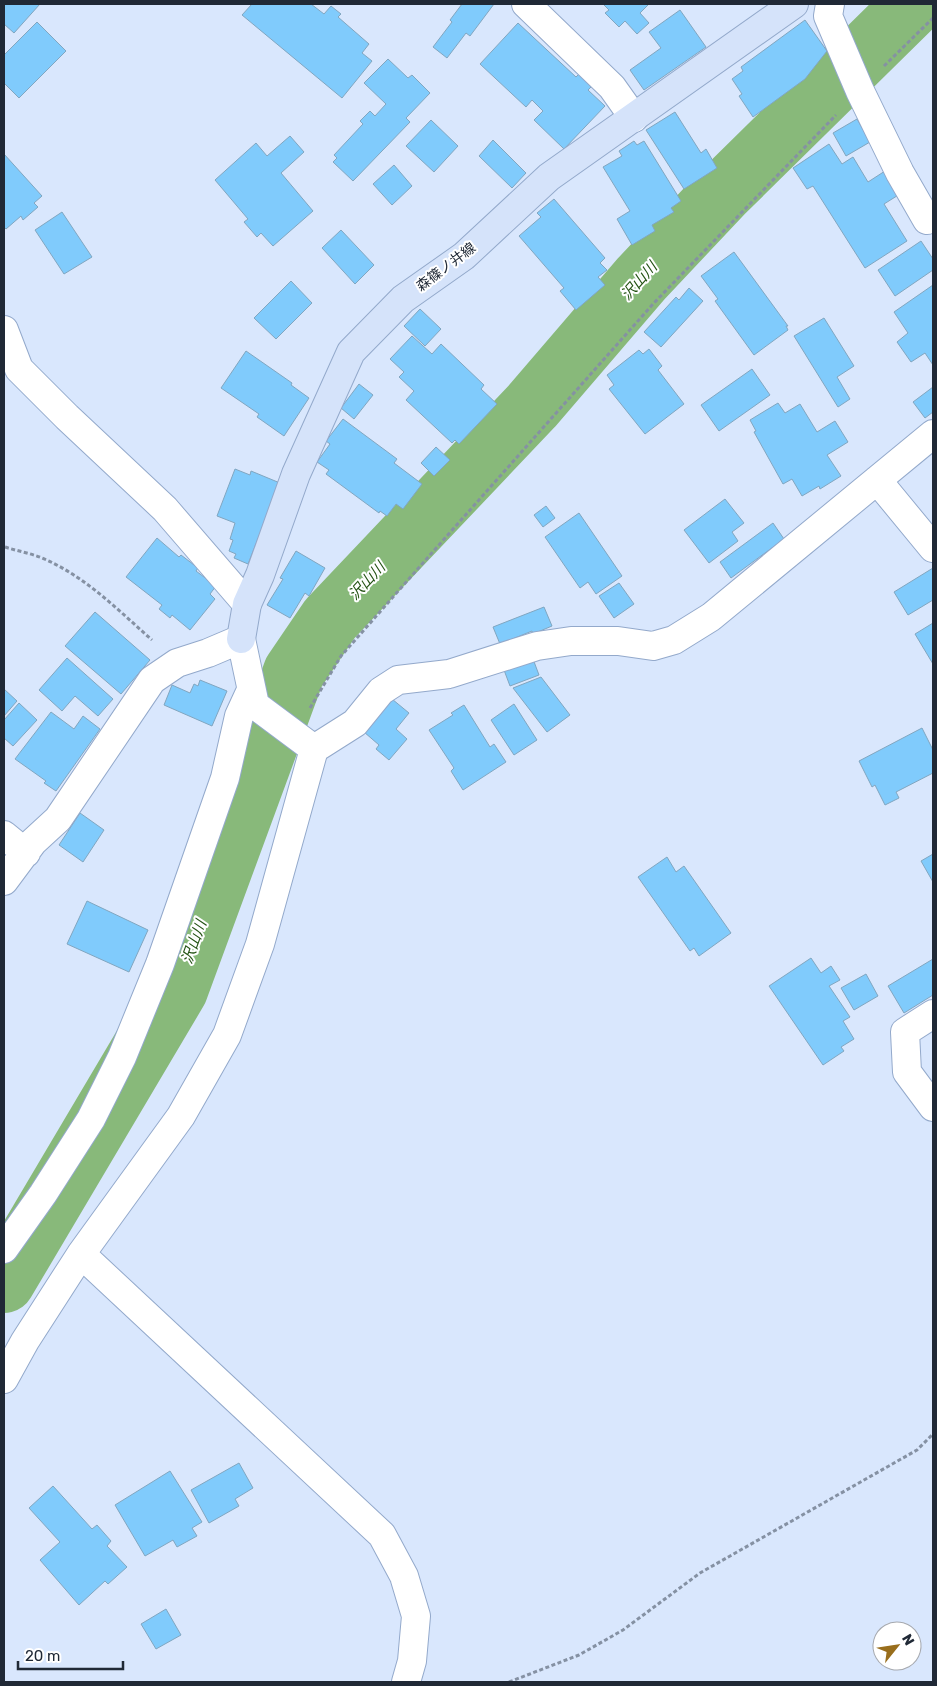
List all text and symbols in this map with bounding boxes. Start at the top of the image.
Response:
street label: 森篠ノ井線 [413,239,479,295]
water label: 沢山川 [617,257,662,304]
water label: 沢山川 [345,557,390,604]
water label: 沢山川 [178,916,211,966]
north arrow [872,1621,922,1671]
text: N [898,1631,918,1648]
scale bar [18,1638,122,1670]
text: 20 m [25,1647,60,1665]

